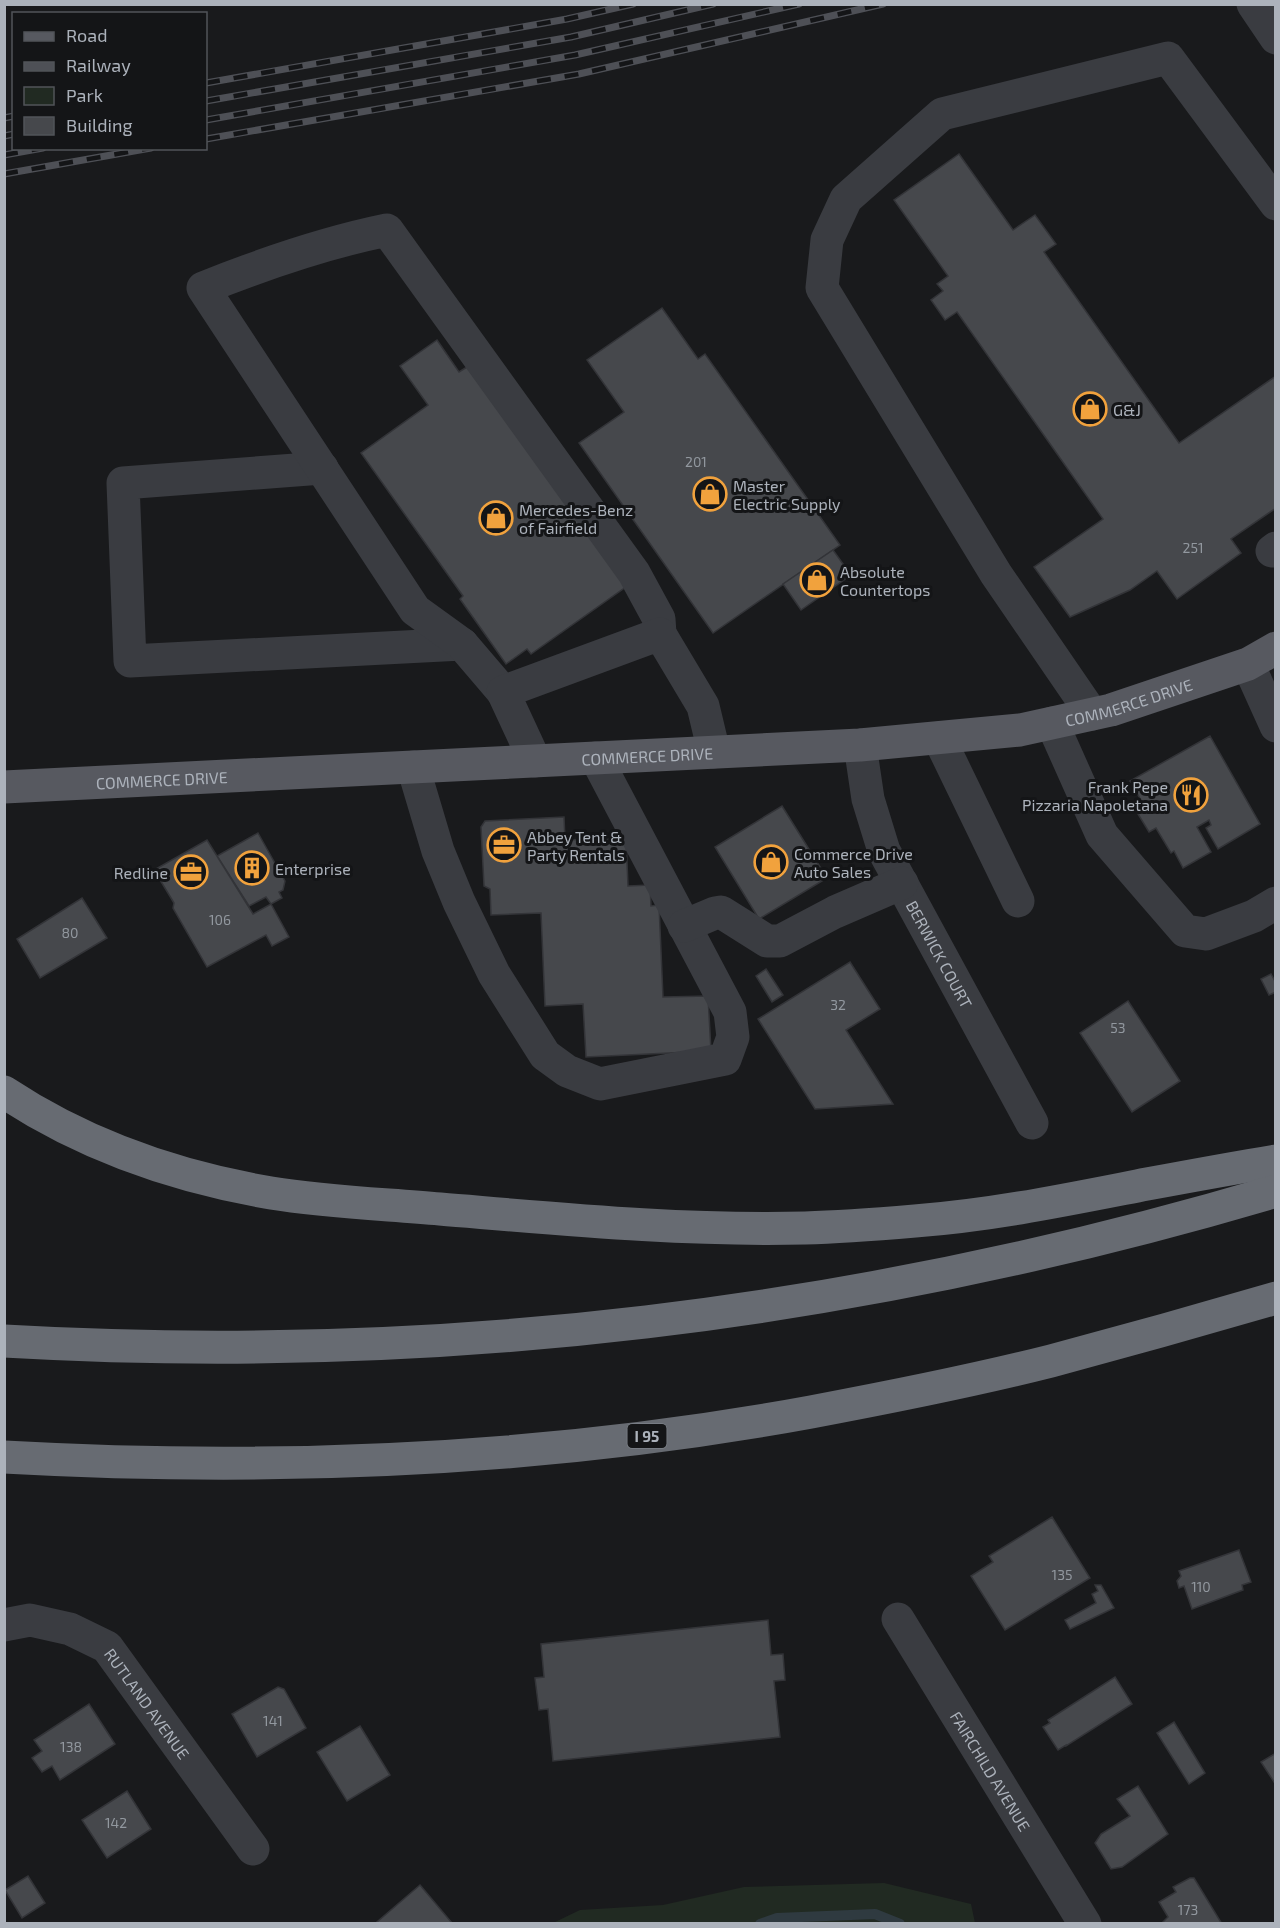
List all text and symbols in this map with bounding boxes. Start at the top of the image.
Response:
legend [12,12,207,150]
text: Road [66,24,107,46]
text: Railway [66,54,131,76]
text: Park [66,84,103,106]
text: Building [66,114,133,136]
shop icon: G&J [1072,391,1108,427]
place label: G&J [1113,400,1141,419]
house number: 201 [685,453,707,470]
shop icon: Master Electric Supply [692,476,728,512]
place label: Master Electric Supply [733,476,841,513]
shop icon: Mercedes-Benz of Fairfield [478,500,514,536]
place label: Mercedes-Benz of Fairfield [519,500,633,537]
house number: 251 [1183,539,1203,556]
shop icon: Absolute Countertops [799,562,835,598]
place label: Absolute Countertops [840,562,930,599]
street label: COMMERCE DRIVE [1063,674,1195,729]
street label: COMMERCE DRIVE [581,743,714,768]
street label: COMMERCE DRIVE [96,767,228,792]
place label: Frank Pepe Pizzaria Napoletana [1022,777,1168,814]
restaurant icon: Frank Pepe Pizzaria Napoletana [1173,777,1209,813]
office icon: Abbey Tent & Party Rentals [486,827,522,863]
place label: Abbey Tent & Party Rentals [527,827,625,864]
shop icon: Commerce Drive Auto Sales [753,844,789,880]
place label: Commerce Drive Auto Sales [794,844,913,881]
building icon: Enterprise [234,850,270,886]
office icon: Redline [173,854,209,890]
place label: Enterprise [275,859,351,878]
place label: Redline [114,863,168,882]
street label: BERWICK COURT [903,897,977,1011]
house number: 106 [209,911,231,928]
house number: 80 [62,924,78,941]
house number: 32 [830,996,846,1013]
house number: 53 [1110,1019,1126,1036]
road number: I 95 [628,1424,666,1448]
house number: 135 [1052,1566,1072,1583]
house number: 110 [1191,1578,1211,1595]
street label: RUTLAND AVENUE [101,1644,194,1762]
street label: FAIRCHILD AVENUE [947,1707,1035,1834]
house number: 141 [263,1712,283,1729]
house number: 138 [60,1738,82,1755]
house number: 142 [105,1814,127,1831]
house number: 173 [1178,1901,1198,1918]

